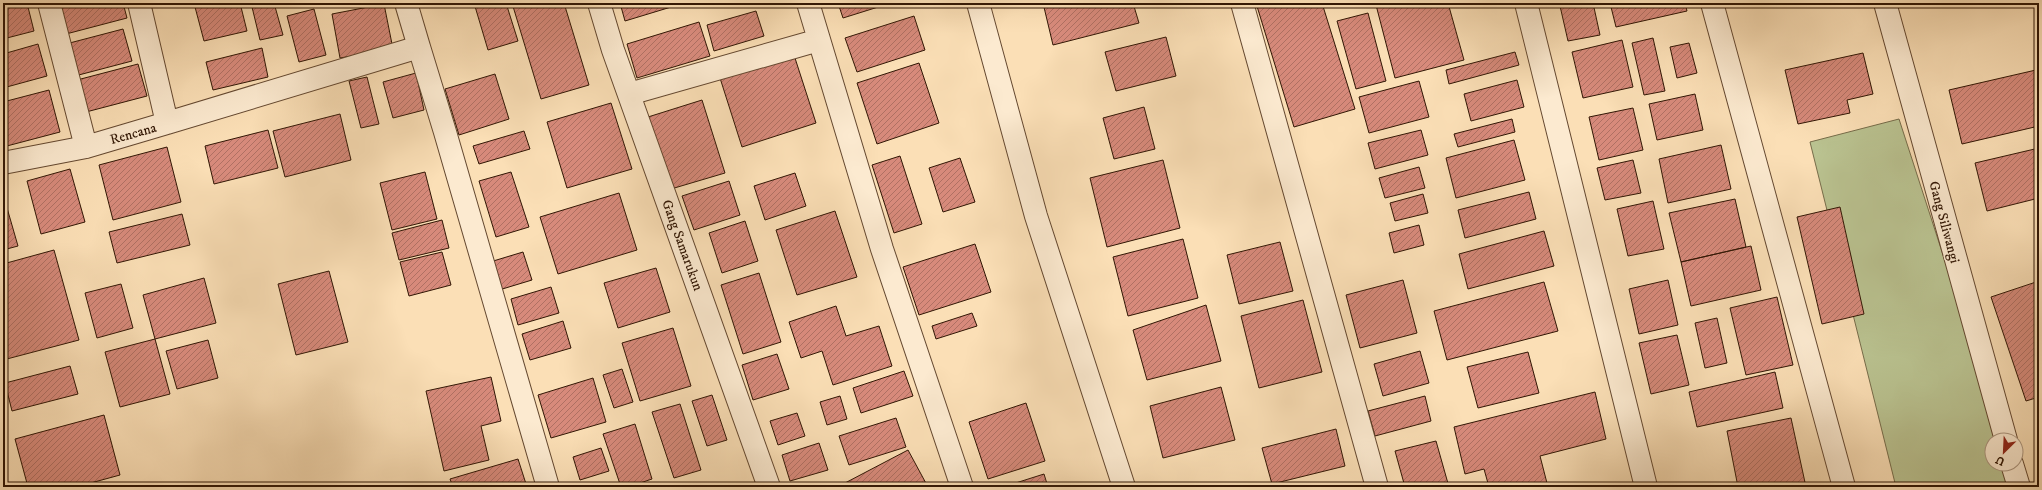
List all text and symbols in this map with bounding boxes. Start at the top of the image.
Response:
street label: Rencana [108,119,159,149]
street label: Gang Siliwangi [1924,179,1964,266]
street label: Gang Samarukun [657,197,707,294]
north arrow [1984,432,2024,472]
text: U [1993,452,2007,468]

